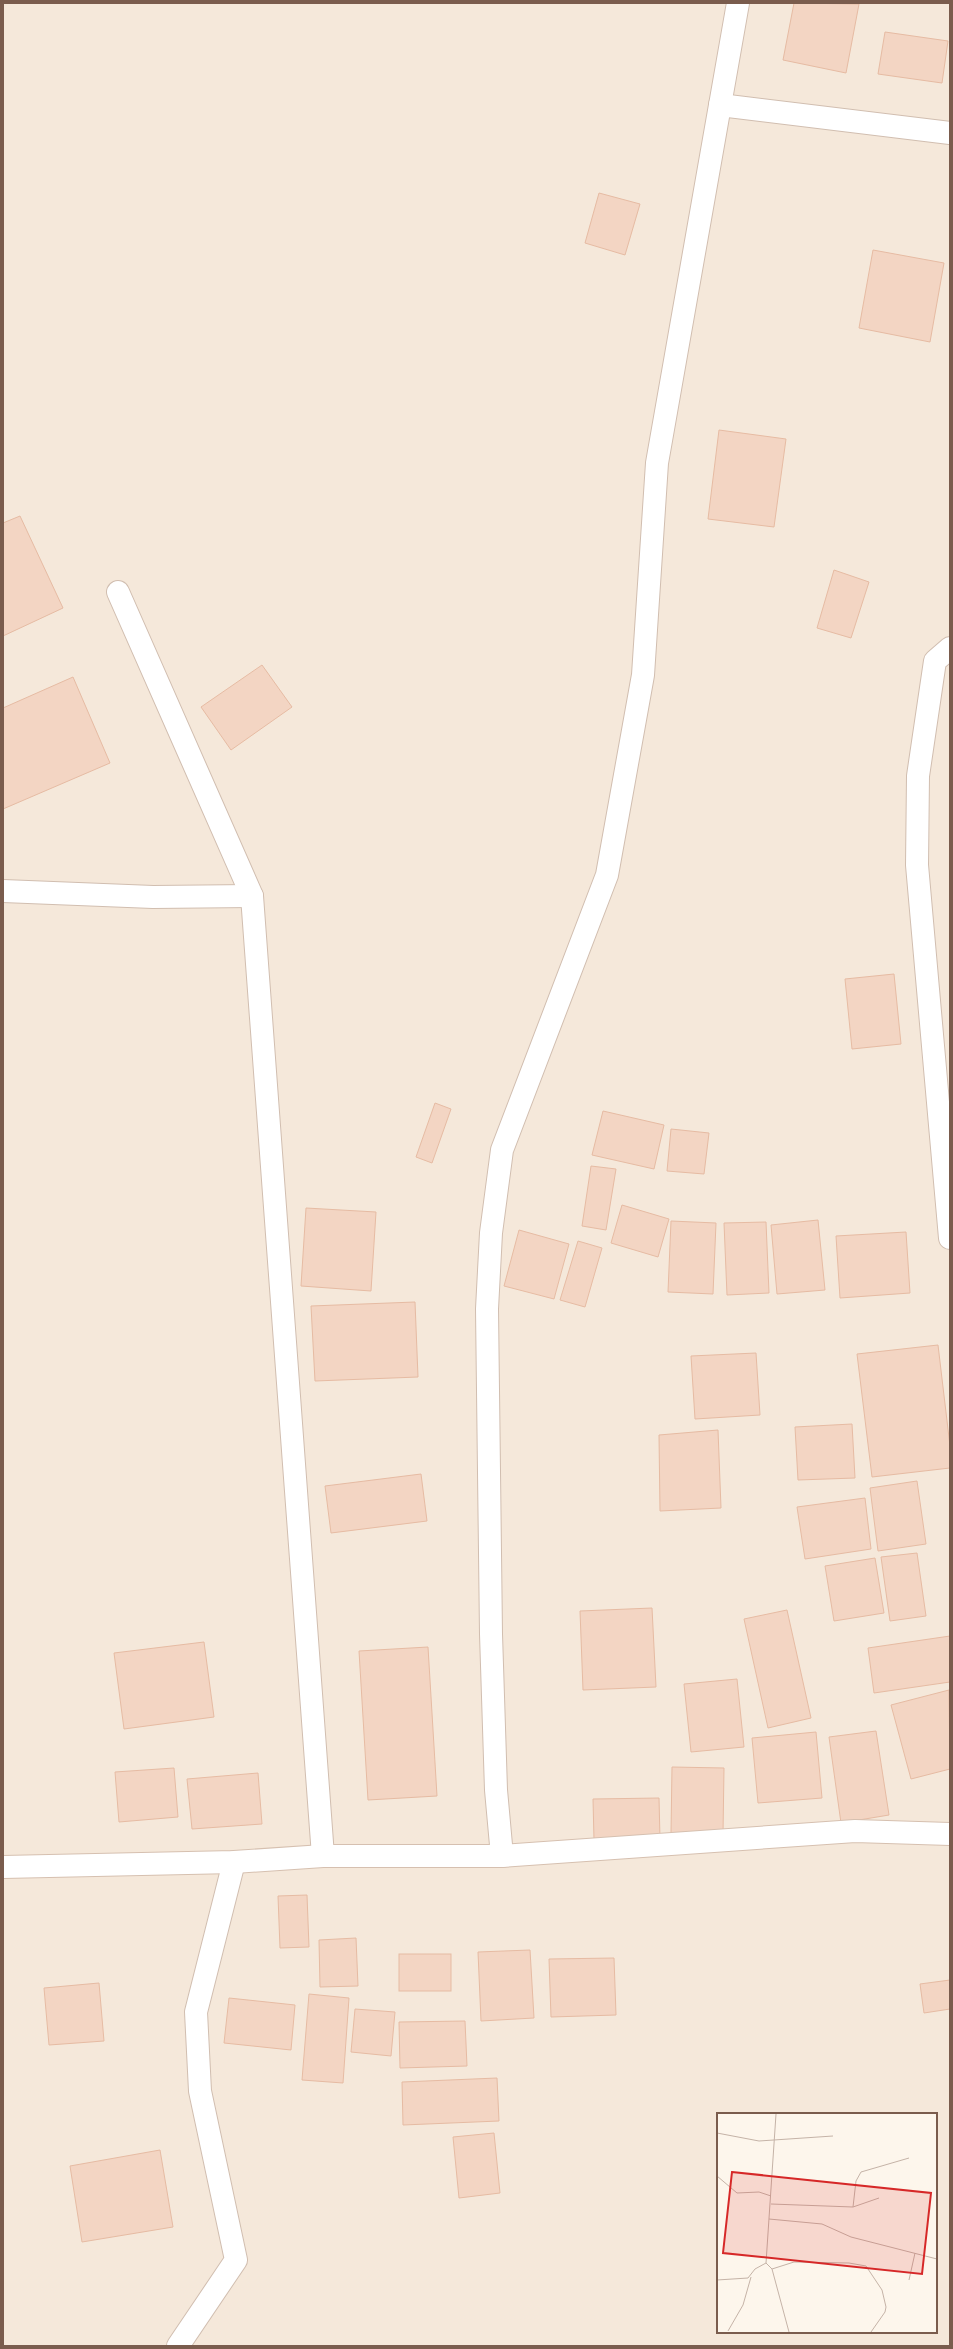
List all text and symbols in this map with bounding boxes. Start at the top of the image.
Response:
inset map [717,2113,937,2333]

